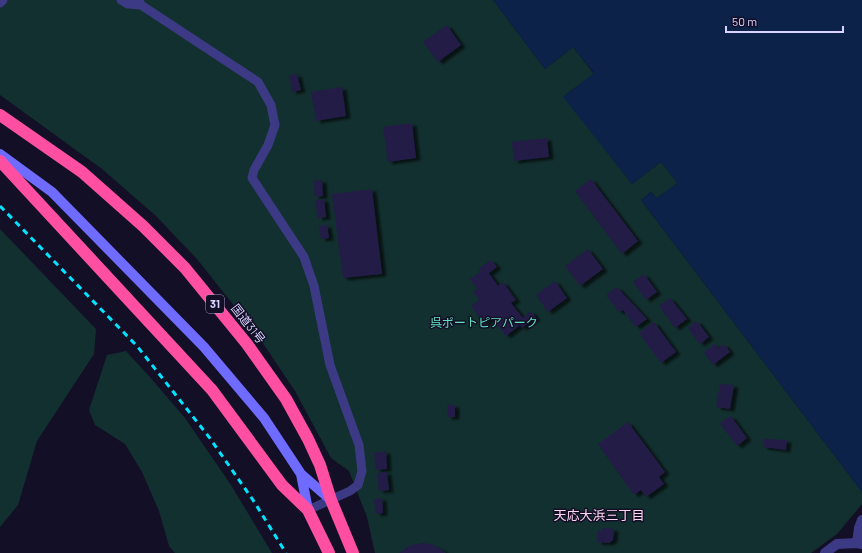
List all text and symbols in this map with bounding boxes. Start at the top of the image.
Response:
scale bar [726,8,843,34]
text: 50 m [732,14,757,28]
road number: 31 [206,295,224,313]
street label: 国道31号 [229,301,269,346]
park label: 呉ポートピアパーク [430,315,538,329]
district label: 天応大浜三丁目 [553,507,645,523]

